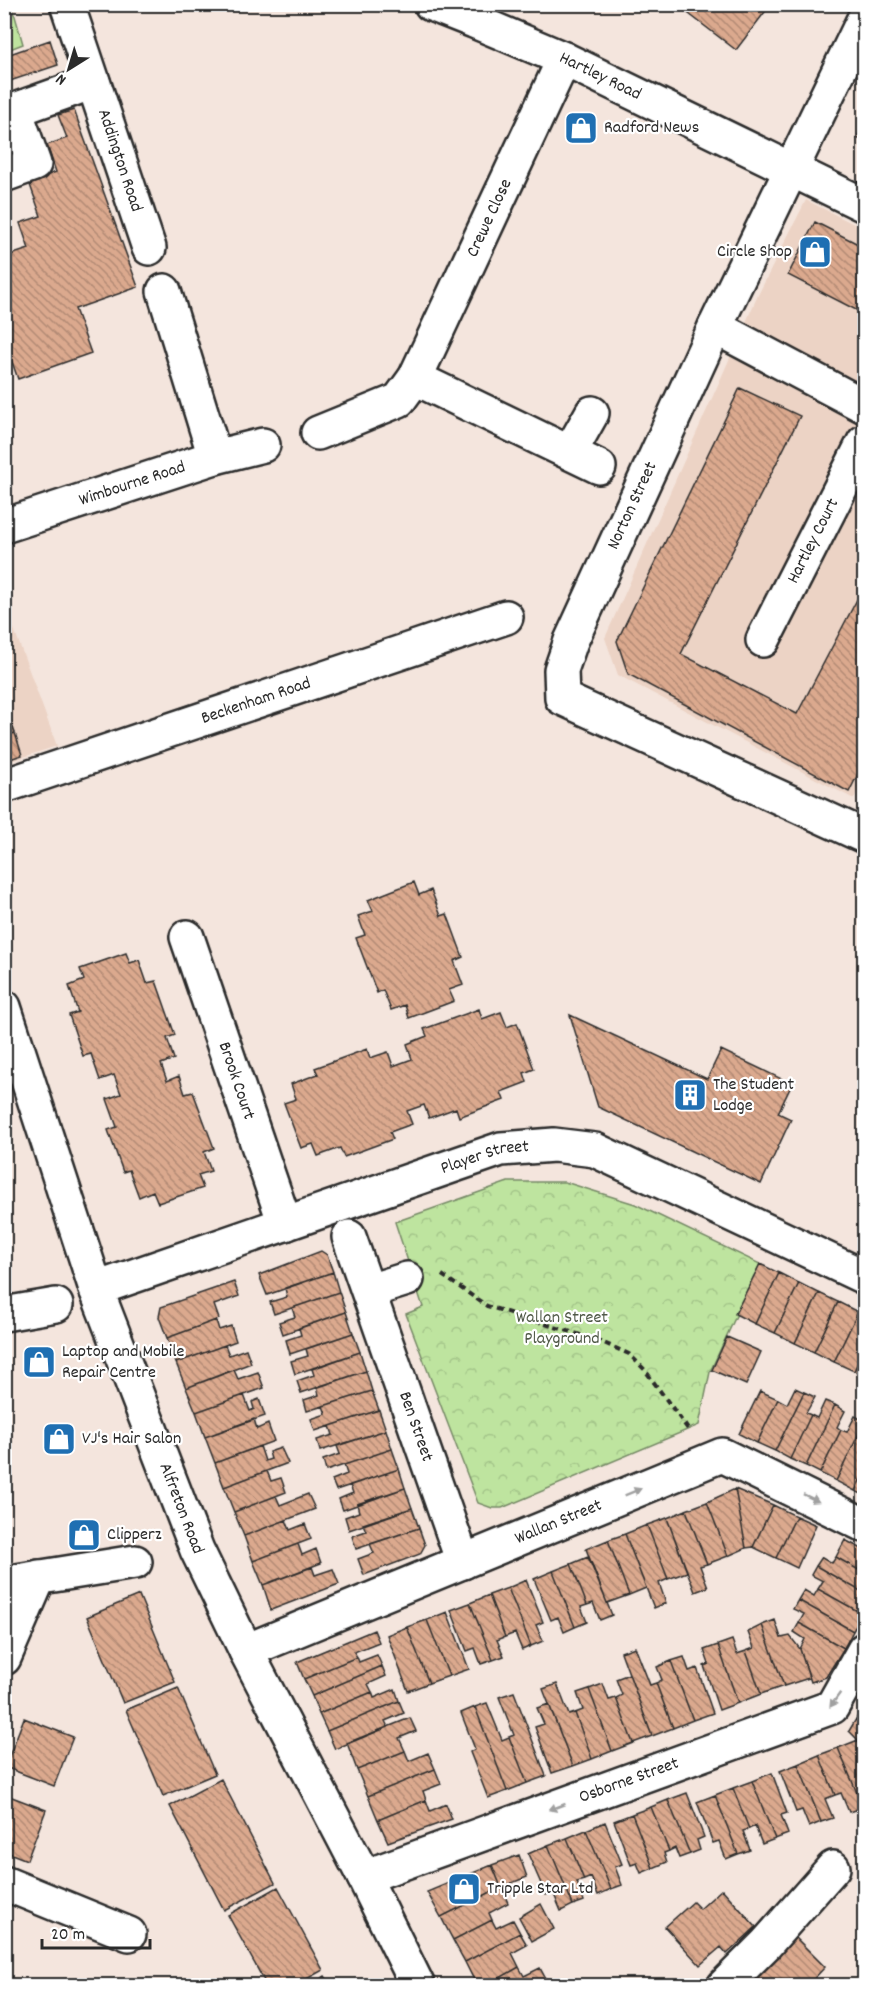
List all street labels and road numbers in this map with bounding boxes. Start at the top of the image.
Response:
street label: Hartley Road [555,46,645,107]
street label: Addington Road [91,106,148,215]
street label: Crewe Close [461,175,519,262]
street label: Wimbourne Road [76,455,189,513]
street label: Norton Street [602,458,664,554]
street label: Hartley Court [781,494,846,588]
street label: Beckenham Road [198,671,314,731]
street label: Brook Court [211,1039,261,1123]
street label: Player Street [437,1134,530,1181]
street label: Ben Street [392,1388,439,1465]
street label: Alfreton Road [152,1459,210,1558]
street label: Wallan Street [511,1493,606,1551]
street label: Osborne Street [576,1751,683,1810]

